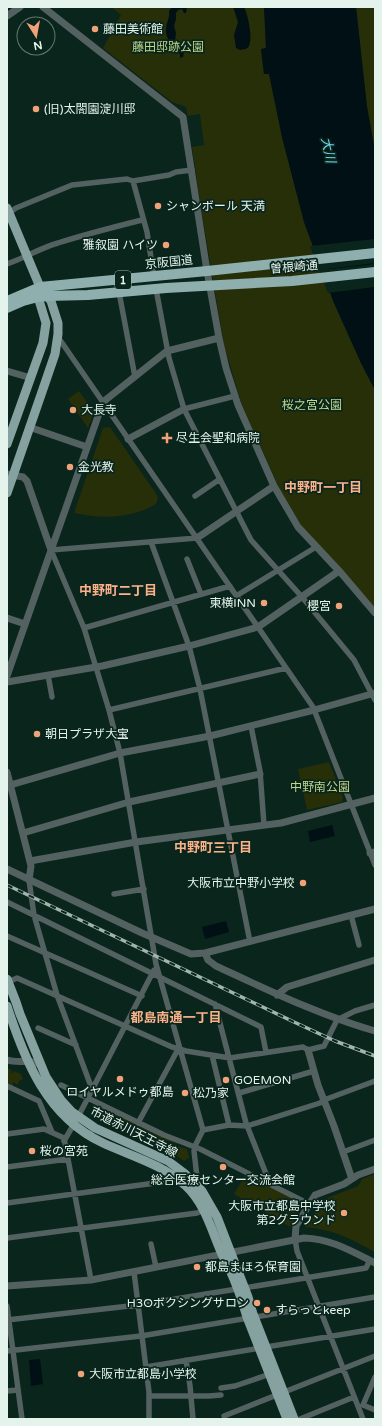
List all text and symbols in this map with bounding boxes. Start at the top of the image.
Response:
north arrow [16,16,56,56]
place label: 藤田美術館 [103,22,163,36]
marker: 藤田美術館 [90,24,100,34]
text: N [32,38,43,53]
park label: 藤田邸跡公園 [132,40,204,54]
place label: (旧)太閤園淀川邸 [44,102,136,116]
marker: (旧)太閤園淀川邸 [31,104,41,114]
water label: 大川 [317,136,339,166]
place label: シャンボール 天満 [166,199,265,213]
marker: シャンボール 天満 [153,201,163,211]
place label: 雅叙園 ハイツ [83,238,158,252]
marker: 雅叙園 ハイツ [161,240,171,250]
street label: 京阪国道 [144,253,194,271]
street label: 曽根崎通 [269,258,319,276]
road number: 1 [115,271,131,289]
park label: 桜之宮公園 [282,398,342,412]
place label: 大長寺 [81,403,117,417]
marker: 大長寺 [68,405,78,415]
place label: 尽生会聖和病院 [176,431,260,445]
marker: 尽生会聖和病院 [161,432,173,444]
place label: 金光教 [78,460,114,474]
marker: 金光教 [65,462,75,472]
district label: 中野町一丁目 [284,480,362,496]
district label: 中野町二丁目 [79,583,157,599]
place label: 東横INN [209,596,256,610]
marker: 東横INN [259,598,269,608]
place label: 櫻宮 [307,599,331,613]
marker: 櫻宮 [334,601,344,611]
place label: 朝日プラザ大宝 [45,727,129,741]
marker: 朝日プラザ大宝 [32,729,42,739]
park label: 中野南公園 [290,780,350,794]
district label: 中野町三丁目 [174,840,252,856]
place label: 大阪市立中野小学校 [187,876,295,890]
marker: 大阪市立中野小学校 [298,878,308,888]
district label: 都島南通一丁目 [130,1010,222,1026]
place label: GOEMON [234,1073,291,1087]
marker: ロイヤルメドゥ都島 [115,1074,125,1084]
marker: GOEMON [221,1075,231,1085]
place label: ロイヤルメドゥ都島 [66,1085,174,1099]
place label: 松乃家 [193,1086,229,1100]
marker: 松乃家 [180,1088,190,1098]
street label: 市道赤川天王寺線 [88,1104,180,1160]
place label: 桜の宮苑 [40,1144,88,1158]
marker: 桜の宮苑 [27,1146,37,1156]
marker: 総合医療センター交流会館 [218,1162,228,1172]
place label: 総合医療センター交流会館 [151,1173,295,1187]
place label: 大阪市立都島中学校 第2グラウンド [228,1199,336,1227]
marker: 大阪市立都島中学校 第2グラウンド [339,1208,349,1218]
place label: 都島まほろ保育園 [205,1260,301,1274]
marker: 都島まほろ保育園 [192,1262,202,1272]
place label: H3Oボクシングサロン [127,1296,249,1310]
marker: H3Oボクシングサロン [252,1298,262,1308]
place label: すらっとkeep [275,1303,351,1317]
marker: すらっとkeep [262,1305,272,1315]
place label: 大阪市立都島小学校 [89,1367,197,1381]
marker: 大阪市立都島小学校 [76,1369,86,1379]

